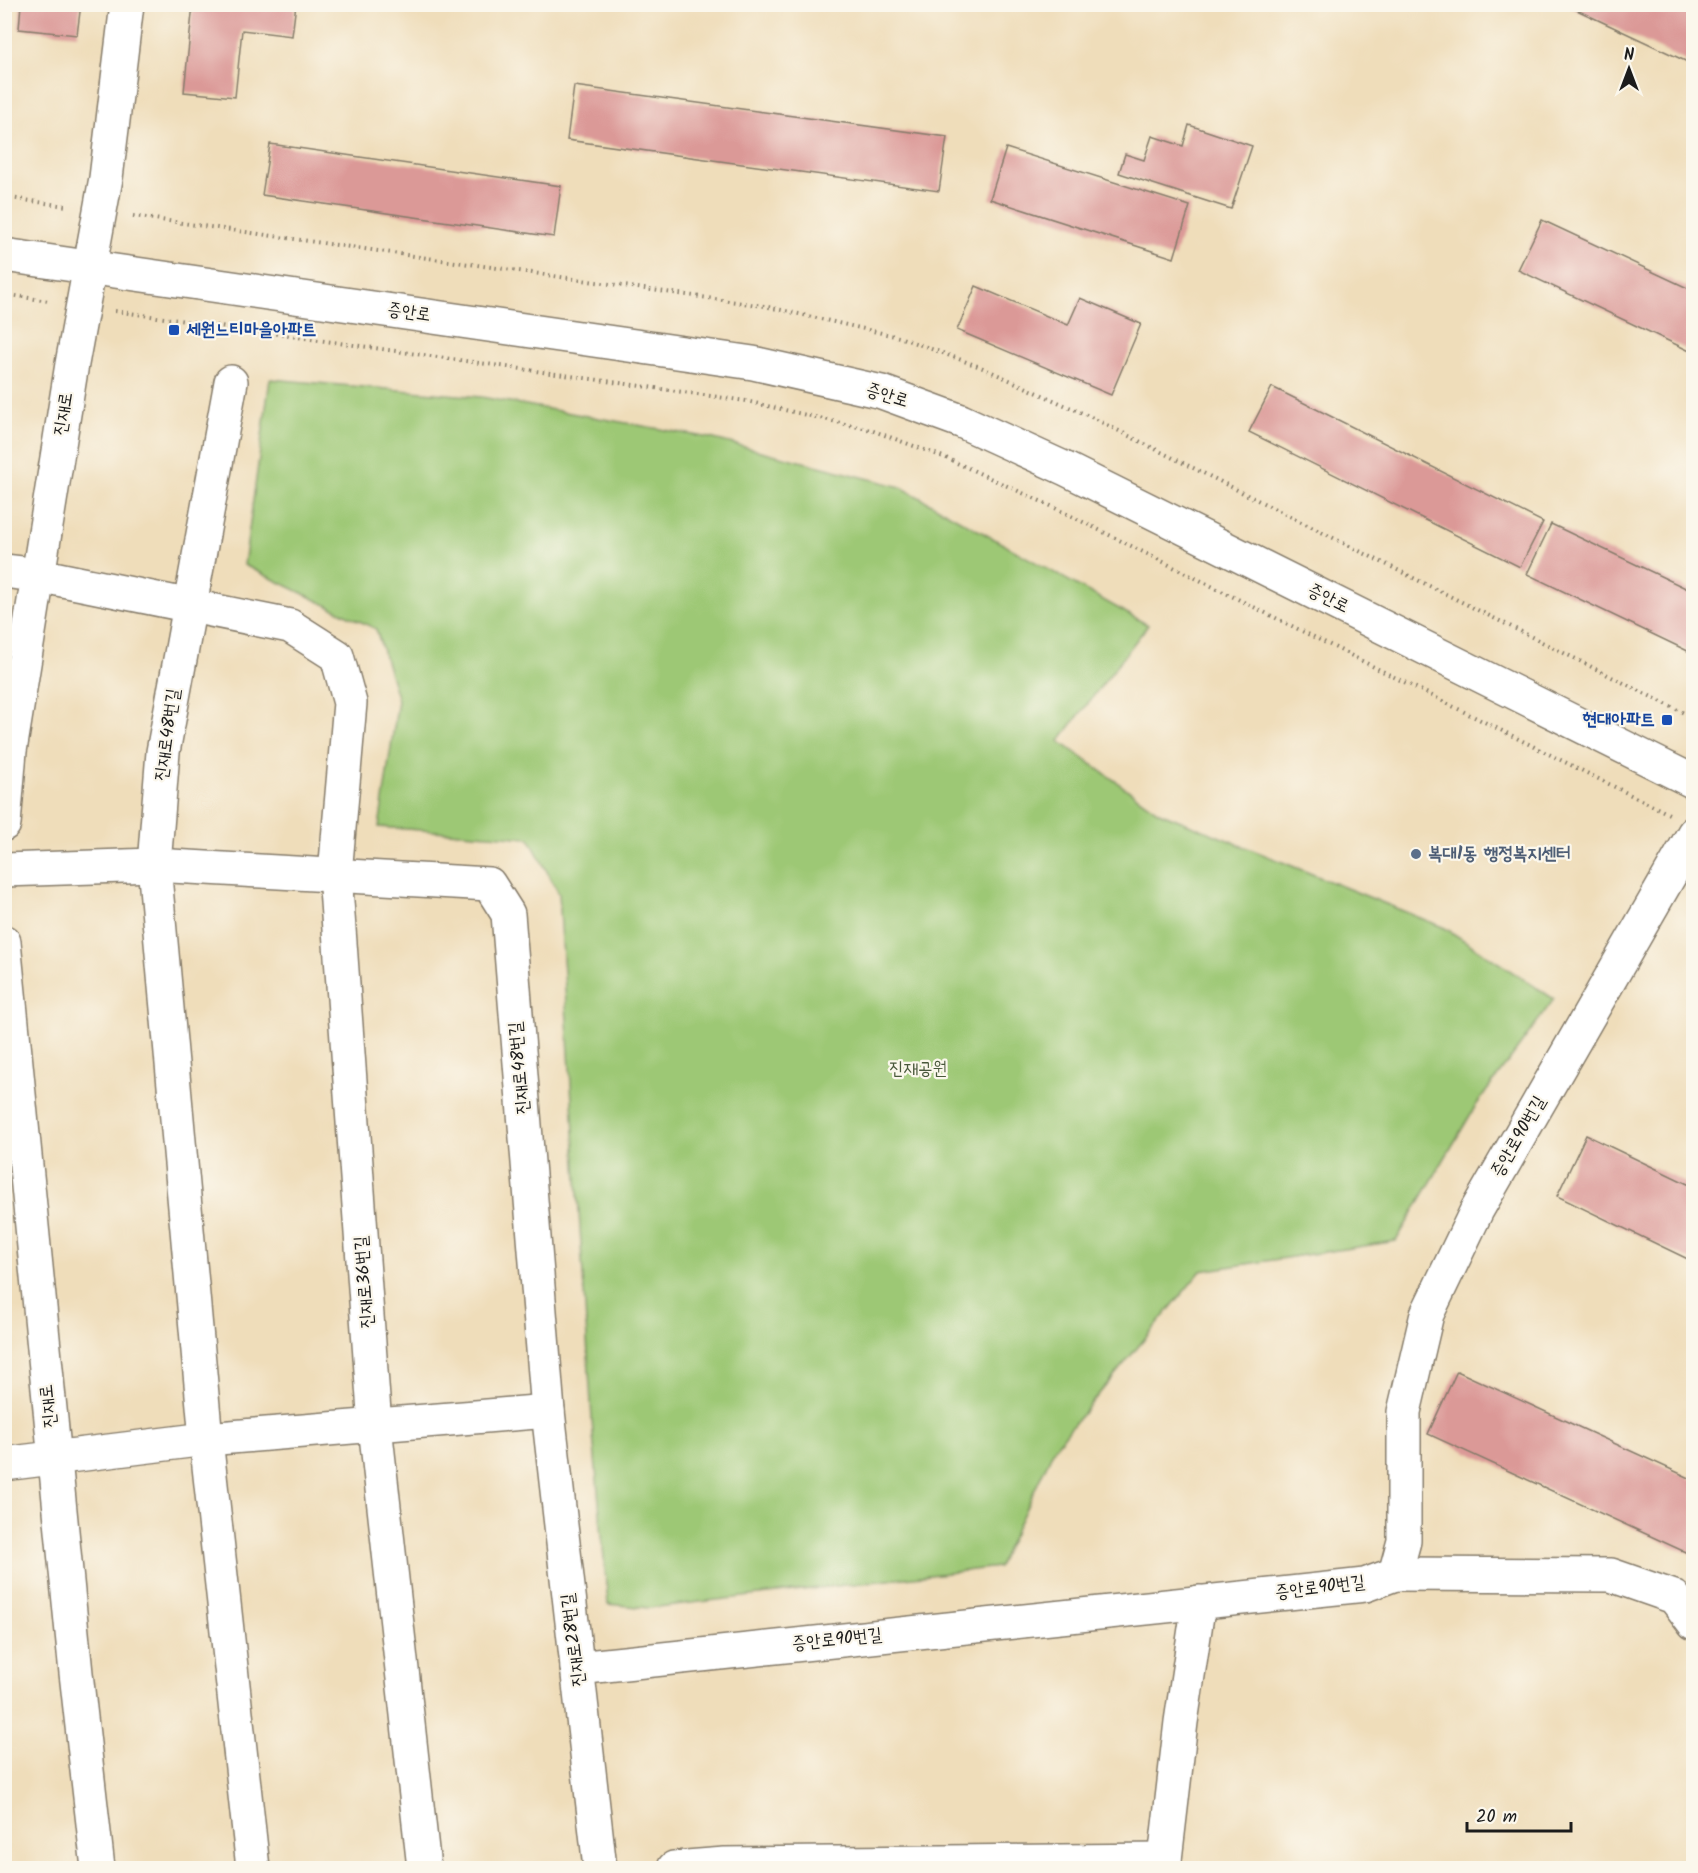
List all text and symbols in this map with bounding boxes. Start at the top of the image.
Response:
north arrow [1599,39,1659,99]
text: N [1624,43,1634,68]
street label: 증안로 [385,296,433,330]
place label: 세원느티마을아파트 [186,316,316,345]
marker: 세원느티마을아파트 [167,323,181,337]
street label: 증안로 [862,376,912,416]
street label: 진재로 [46,390,82,438]
street label: 증안로 [1302,576,1354,622]
street label: 진재로48번길 [147,686,189,783]
place label: 현대아파트 [1583,706,1655,735]
marker: 현대아파트 [1660,713,1674,727]
place label: 복대1동 행정복지센터 [1428,840,1571,869]
marker: 복대1동 행정복지센터 [1409,847,1423,861]
street label: 진재로48번길 [501,1020,539,1116]
park label: 진재공원 [889,1055,947,1084]
street label: 증안로90번길 [1484,1090,1554,1183]
street label: 진재로36번길 [347,1234,383,1329]
street label: 진재로 [32,1383,66,1429]
street label: 증안로90번길 [1273,1568,1367,1608]
street label: 진재로28번길 [554,1591,594,1688]
street label: 증안로90번길 [791,1621,884,1659]
scale bar [1467,1795,1570,1833]
text: 20 m [1476,1803,1517,1832]

